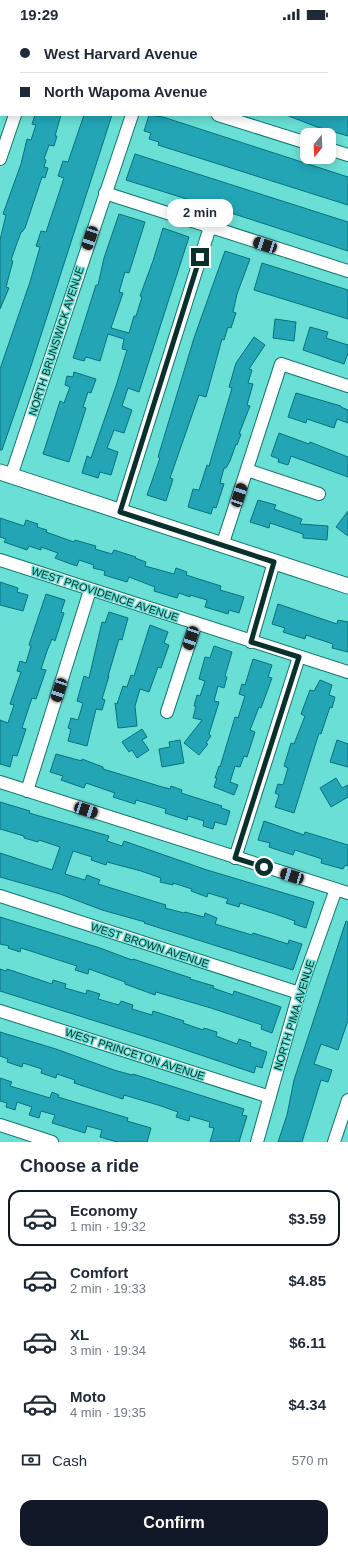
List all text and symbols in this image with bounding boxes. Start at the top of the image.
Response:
text: 19:29 [20,6,58,23]
text: West Harvard Avenue [44,45,198,62]
text: North Wapoma Avenue [44,83,207,100]
north arrow [300,128,336,164]
map controls [300,128,336,164]
callout: 2 min [167,199,233,227]
text: 2 min [183,205,217,220]
car [80,225,100,251]
car [252,236,278,254]
route end [191,248,209,266]
street label: NORTH BRUNSWICK AVENUE [26,265,86,417]
car [230,482,248,508]
street label: WEST PROVIDENCE AVENUE [30,564,180,624]
car [182,625,200,651]
car [50,677,68,703]
car [73,801,99,819]
route start [255,858,273,876]
car [279,867,305,885]
street label: WEST BROWN AVENUE [89,920,211,970]
street label: NORTH PIMA AVENUE [271,958,317,1072]
street label: WEST PRINCETON AVENUE [64,1026,206,1082]
text: Choose a ride [20,1156,139,1176]
icon: car [22,1200,58,1236]
text: Economy [70,1202,138,1219]
text: $3.59 [288,1210,326,1227]
text: 1 min · 19:32 [70,1219,146,1234]
icon: car [22,1262,58,1298]
text: Comfort [70,1264,128,1281]
text: $4.85 [288,1272,326,1289]
text: 2 min · 19:33 [70,1281,146,1296]
icon: car [22,1324,58,1360]
text: XL [70,1326,89,1343]
text: $6.11 [289,1334,326,1351]
text: 3 min · 19:34 [70,1343,146,1358]
icon: car [22,1386,58,1422]
text: Moto [70,1388,106,1405]
text: $4.34 [288,1396,326,1413]
text: 4 min · 19:35 [70,1405,146,1420]
icon: cash [20,1449,42,1471]
text: Cash [52,1452,87,1469]
text: 570 m [292,1453,328,1468]
button: Confirm [20,1500,328,1546]

